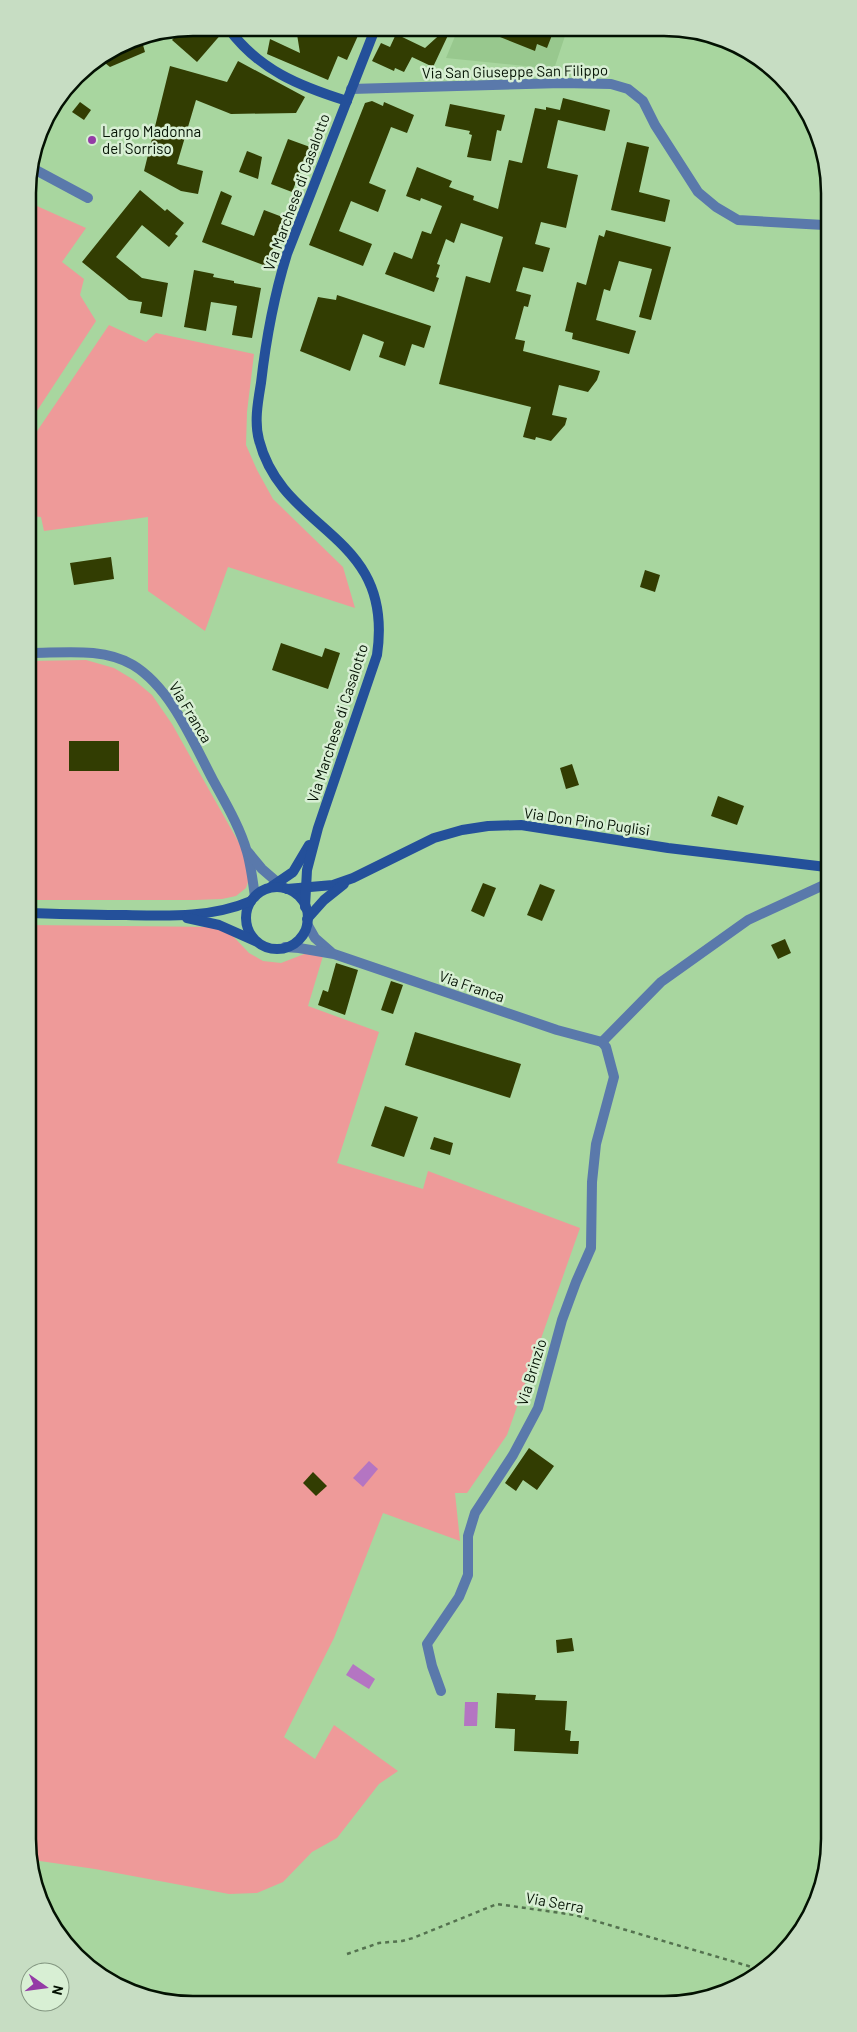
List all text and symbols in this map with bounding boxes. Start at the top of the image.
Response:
street label: Via San Giuseppe San Filippo [422,60,608,82]
street label: Via Marchese di Casalotto [259,111,333,273]
place label: Largo Madonna del Sorriso [102,122,201,157]
marker: Largo Madonna del Sorriso [86,134,98,146]
street label: Via Marchese di Casalotto [303,641,371,805]
street label: Via Franca [166,678,216,746]
street label: Via Don Pino Puglisi [523,803,651,839]
street label: Via Franca [437,966,507,1006]
street label: Via Brinzio [512,1336,550,1408]
street label: Via Serra [525,1888,585,1916]
north arrow [20,1962,70,2012]
text: N [49,1984,67,1997]

